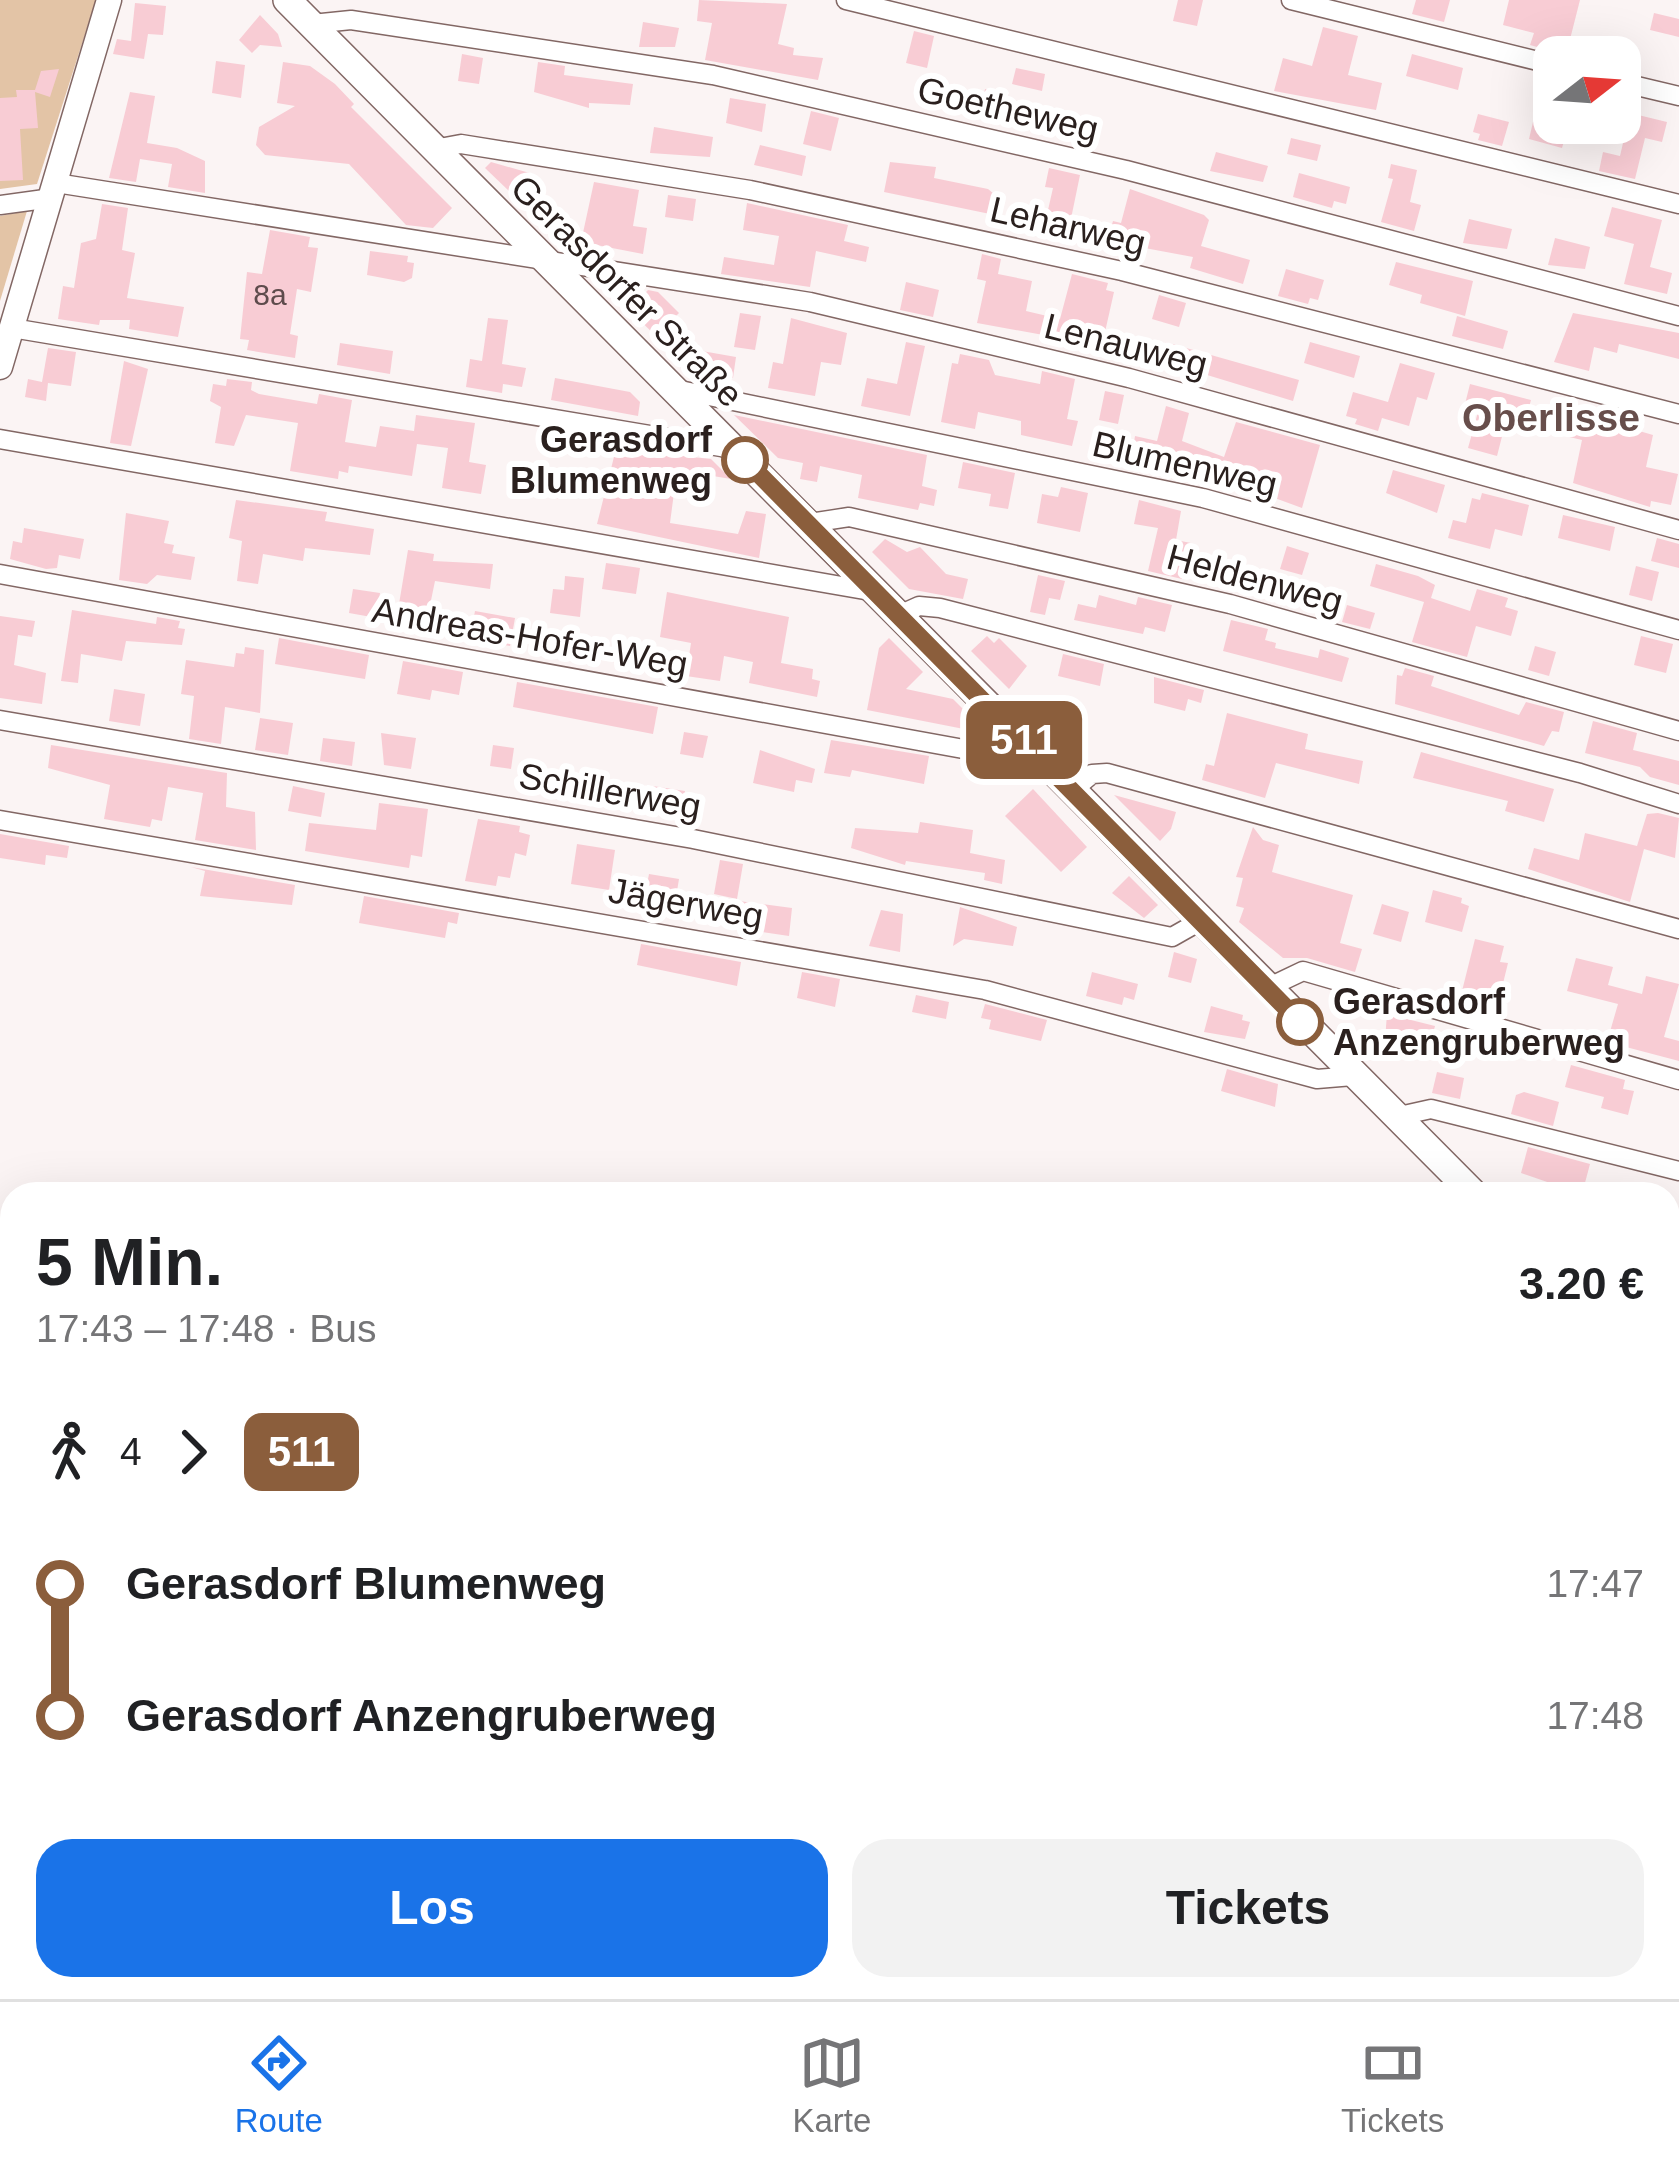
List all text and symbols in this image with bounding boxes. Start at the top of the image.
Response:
north arrow [1533,36,1641,144]
map controls [1533,36,1641,144]
street label: Goetheweg [914,68,1102,150]
street label: Gerasdorfer Straße [503,167,751,415]
street label: Leharweg [986,188,1150,264]
house number: 8a [253,278,287,311]
street label: Lenauweg [1040,305,1212,385]
district label: Oberlisse [1462,396,1640,439]
place label: Gerasdorf Blumenweg [510,419,713,501]
street label: Blumenweg [1089,423,1281,505]
marker: Gerasdorf Blumenweg [723,438,767,482]
street label: Heldenweg [1163,536,1347,622]
street label: Andreas-Hofer-Weg [369,589,691,685]
line badge: 511 [955,701,1093,779]
text: 511 [990,716,1058,763]
street label: Schillerweg [516,755,704,827]
street label: Jägerweg [606,869,766,937]
place label: Gerasdorf Anzengruberweg [1333,981,1625,1063]
marker: Gerasdorf Anzengruberweg [1278,1000,1322,1044]
text: 5 Min. [36,1225,223,1299]
text: 3.20 € [1519,1258,1644,1309]
text: 17:43 – 17:48 · Bus [36,1307,376,1350]
icon: walk [36,1419,102,1485]
icon: forward [160,1419,226,1485]
text: 511 [268,1428,335,1475]
text: 4 [120,1430,142,1473]
text: Gerasdorf Blumenweg [126,1558,606,1609]
text: 17:47 [1546,1562,1644,1605]
text: Gerasdorf Anzengruberweg [126,1690,717,1741]
text: 17:48 [1546,1694,1644,1737]
button: Los [36,1839,828,1977]
button: Tickets [852,1839,1644,1977]
tab: Route [235,2030,323,2140]
tab: Karte [792,2030,871,2140]
tab: Tickets [1341,2030,1444,2140]

